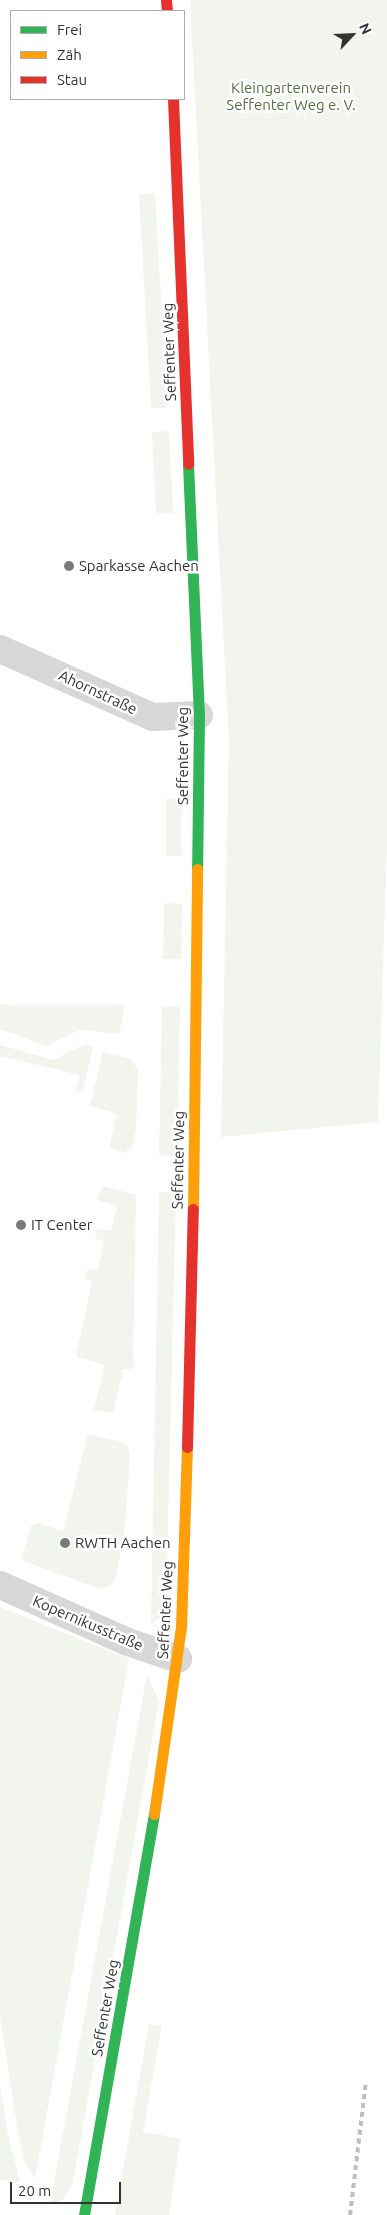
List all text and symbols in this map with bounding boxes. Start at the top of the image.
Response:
legend [10,10,185,100]
north arrow [327,10,377,60]
text: Frei [57,21,82,38]
text: N [356,21,375,37]
text: Zäh [57,46,82,63]
text: Stau [57,71,87,88]
park label: Kleingartenverein Seffenter Weg e. V. [226,78,356,113]
street label: Seffenter Weg [158,303,180,401]
place label: Sparkasse Aachen [79,557,199,575]
marker: Sparkasse Aachen [63,560,75,572]
street label: Ahornstraße [56,666,140,718]
street label: Seffenter Weg [174,707,192,805]
street label: Seffenter Weg [168,1111,188,1209]
place label: IT Center [31,1216,92,1234]
marker: IT Center [15,1219,27,1231]
place label: RWTH Aachen [75,1534,171,1552]
marker: RWTH Aachen [59,1537,71,1549]
street label: Seffenter Weg [153,1560,177,1660]
street label: Kopernikusstraße [30,1592,146,1654]
street label: Seffenter Weg [88,1958,122,2058]
scale bar [12,2172,124,2204]
text: 20 m [18,2182,51,2199]

